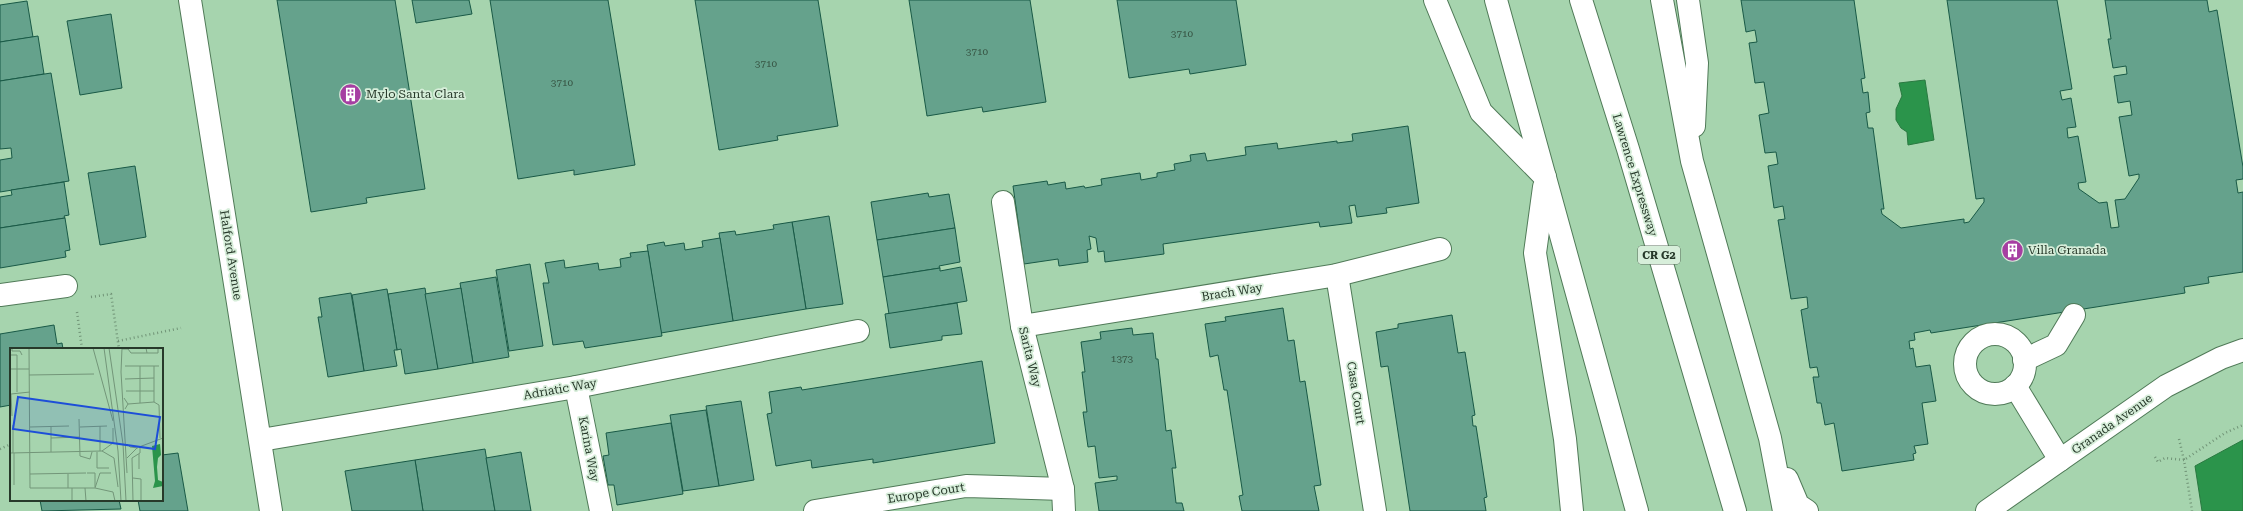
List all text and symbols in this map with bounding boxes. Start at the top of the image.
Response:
house number: 3710 [1171,28,1194,39]
house number: 3710 [966,46,989,57]
house number: 3710 [755,58,778,69]
house number: 3710 [551,77,574,88]
building icon: Mylo Santa Clara [338,81,364,107]
place label: Mylo Santa Clara [366,87,465,101]
street label: Lawrence Expressway [1610,112,1661,239]
street label: Halford Avenue [217,209,245,301]
building icon: Villa Granada [2000,237,2026,263]
place label: Villa Granada [2028,243,2107,257]
road number: CR G2 [1638,246,1680,264]
street label: Brach Way [1200,280,1264,304]
street label: Sarita Way [1016,325,1044,390]
inset map [10,348,163,501]
house number: 1373 [1111,353,1134,364]
street label: Casa Court [1344,361,1368,426]
street label: Adriatic Way [522,376,599,402]
street label: Granada Avenue [2069,391,2155,457]
street label: Karina Way [576,415,602,484]
street label: Europe Court [886,480,966,506]

